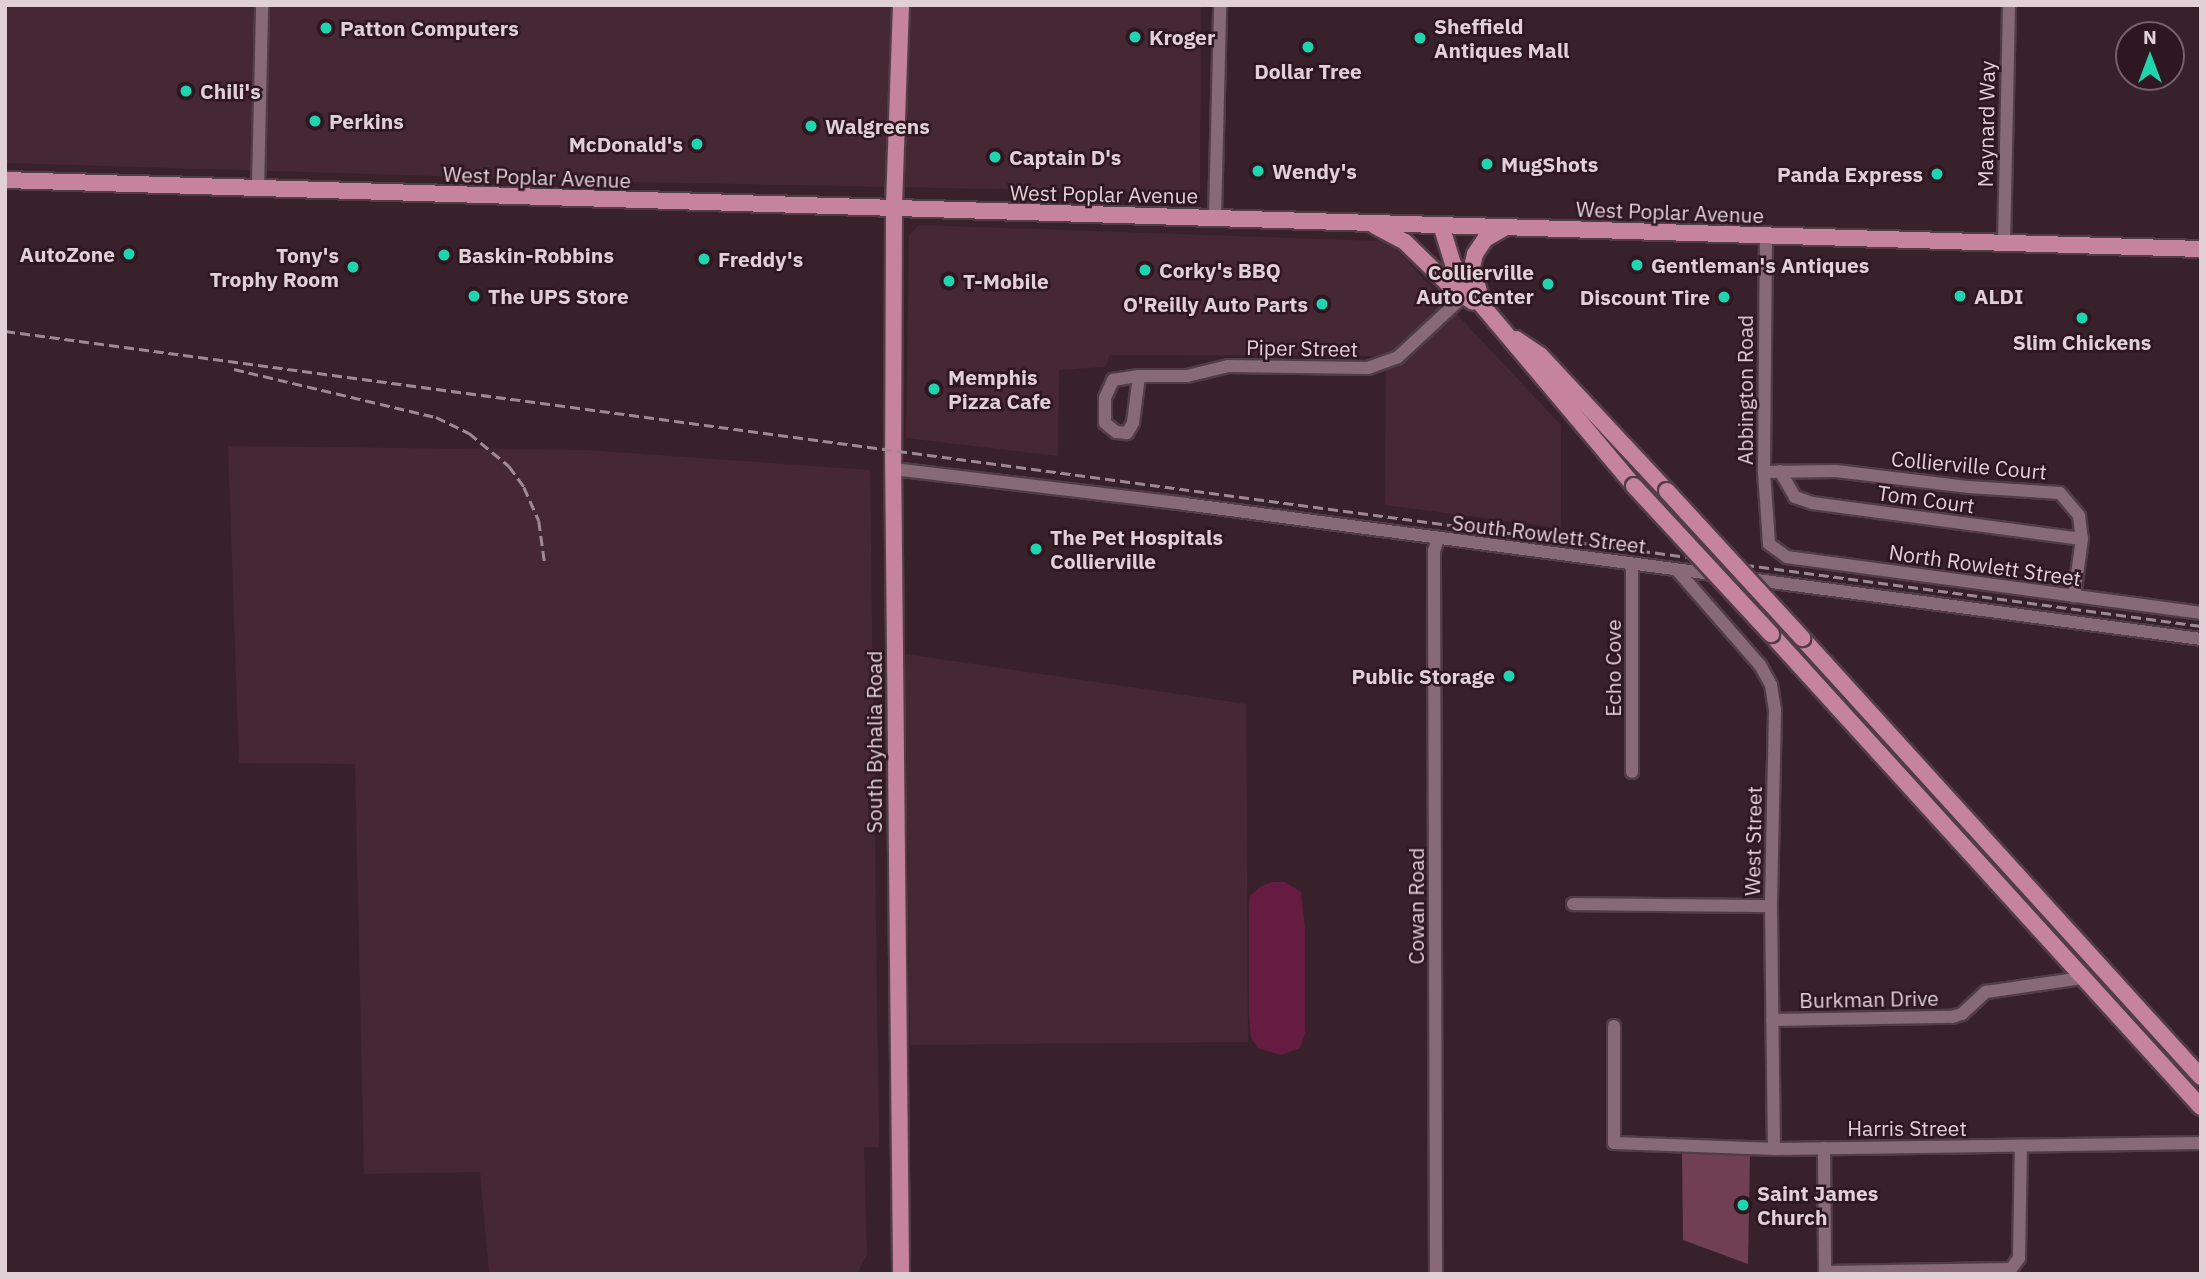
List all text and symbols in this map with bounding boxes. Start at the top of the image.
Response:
place label: Sheffield Antiques Mall [1434,13,1569,63]
place label: Patton Computers [340,15,519,41]
marker: Patton Computers [318,20,334,36]
north arrow [2115,21,2185,91]
place label: Kroger [1149,24,1215,50]
text: N [2143,25,2157,49]
marker: Kroger [1127,29,1143,45]
marker: Sheffield Antiques Mall [1412,30,1428,46]
marker: Dollar Tree [1300,39,1316,55]
place label: Dollar Tree [1254,58,1362,84]
street label: Maynard Way [1972,60,2000,188]
place label: Chili's [200,78,261,104]
marker: Chili's [178,83,194,99]
place label: Perkins [329,108,404,134]
marker: Perkins [307,113,323,129]
place label: Walgreens [825,113,930,139]
marker: Walgreens [803,118,819,134]
place label: McDonald's [569,131,683,157]
marker: McDonald's [689,136,705,152]
place label: Captain D's [1009,144,1121,170]
marker: Captain D's [987,149,1003,165]
place label: MugShots [1501,151,1598,177]
marker: MugShots [1479,156,1495,172]
place label: Wendy's [1272,158,1357,184]
street label: West Poplar Avenue [442,161,632,193]
place label: Panda Express [1777,161,1923,187]
marker: Wendy's [1250,163,1266,179]
marker: Panda Express [1929,166,1945,182]
street label: West Poplar Avenue [1010,180,1198,208]
street label: West Poplar Avenue [1575,196,1765,228]
place label: AutoZone [20,241,115,267]
place label: Tony's Trophy Room [210,242,339,292]
place label: Baskin-Robbins [458,242,614,268]
marker: AutoZone [121,246,137,262]
place label: Freddy's [718,246,803,272]
marker: Baskin-Robbins [436,247,452,263]
marker: Freddy's [696,251,712,267]
place label: Gentleman's Antiques [1651,252,1869,278]
place label: Corky's BBQ [1159,257,1281,283]
marker: Gentleman's Antiques [1629,257,1645,273]
marker: Tony's Trophy Room [345,259,361,275]
place label: Collierville Auto Center [1416,259,1534,309]
marker: Corky's BBQ [1137,262,1153,278]
place label: T-Mobile [963,268,1049,294]
marker: T-Mobile [941,273,957,289]
marker: Collierville Auto Center [1540,276,1556,292]
place label: The UPS Store [488,283,629,309]
place label: ALDI [1974,283,2023,309]
place label: Discount Tire [1580,284,1710,310]
marker: The UPS Store [466,288,482,304]
marker: ALDI [1952,288,1968,304]
marker: Discount Tire [1716,289,1732,305]
place label: O'Reilly Auto Parts [1123,291,1308,317]
marker: O'Reilly Auto Parts [1314,296,1330,312]
marker: Slim Chickens [2074,310,2090,326]
street label: Abbington Road [1732,315,1758,465]
place label: Slim Chickens [2013,329,2151,355]
street label: Piper Street [1246,334,1358,362]
place label: Memphis Pizza Cafe [948,364,1051,414]
marker: Memphis Pizza Cafe [926,381,942,397]
street label: Collierville Court [1890,446,2048,484]
street label: Tom Court [1876,480,1976,518]
street label: South Rowlett Street [1450,510,1648,558]
place label: The Pet Hospitals Collierville [1050,524,1223,574]
street label: North Rowlett Street [1887,539,2083,591]
marker: The Pet Hospitals Collierville [1028,541,1044,557]
street label: Echo Cove [1600,619,1626,717]
street label: South Byhalia Road [861,651,887,833]
place label: Public Storage [1352,663,1495,689]
marker: Public Storage [1501,668,1517,684]
street label: West Street [1739,786,1767,896]
street label: Cowan Road [1403,847,1429,965]
street label: Burkman Drive [1799,985,1939,1013]
street label: Harris Street [1847,1115,1967,1141]
place label: Saint James Church [1757,1180,1878,1230]
marker: Saint James Church [1735,1197,1751,1213]

